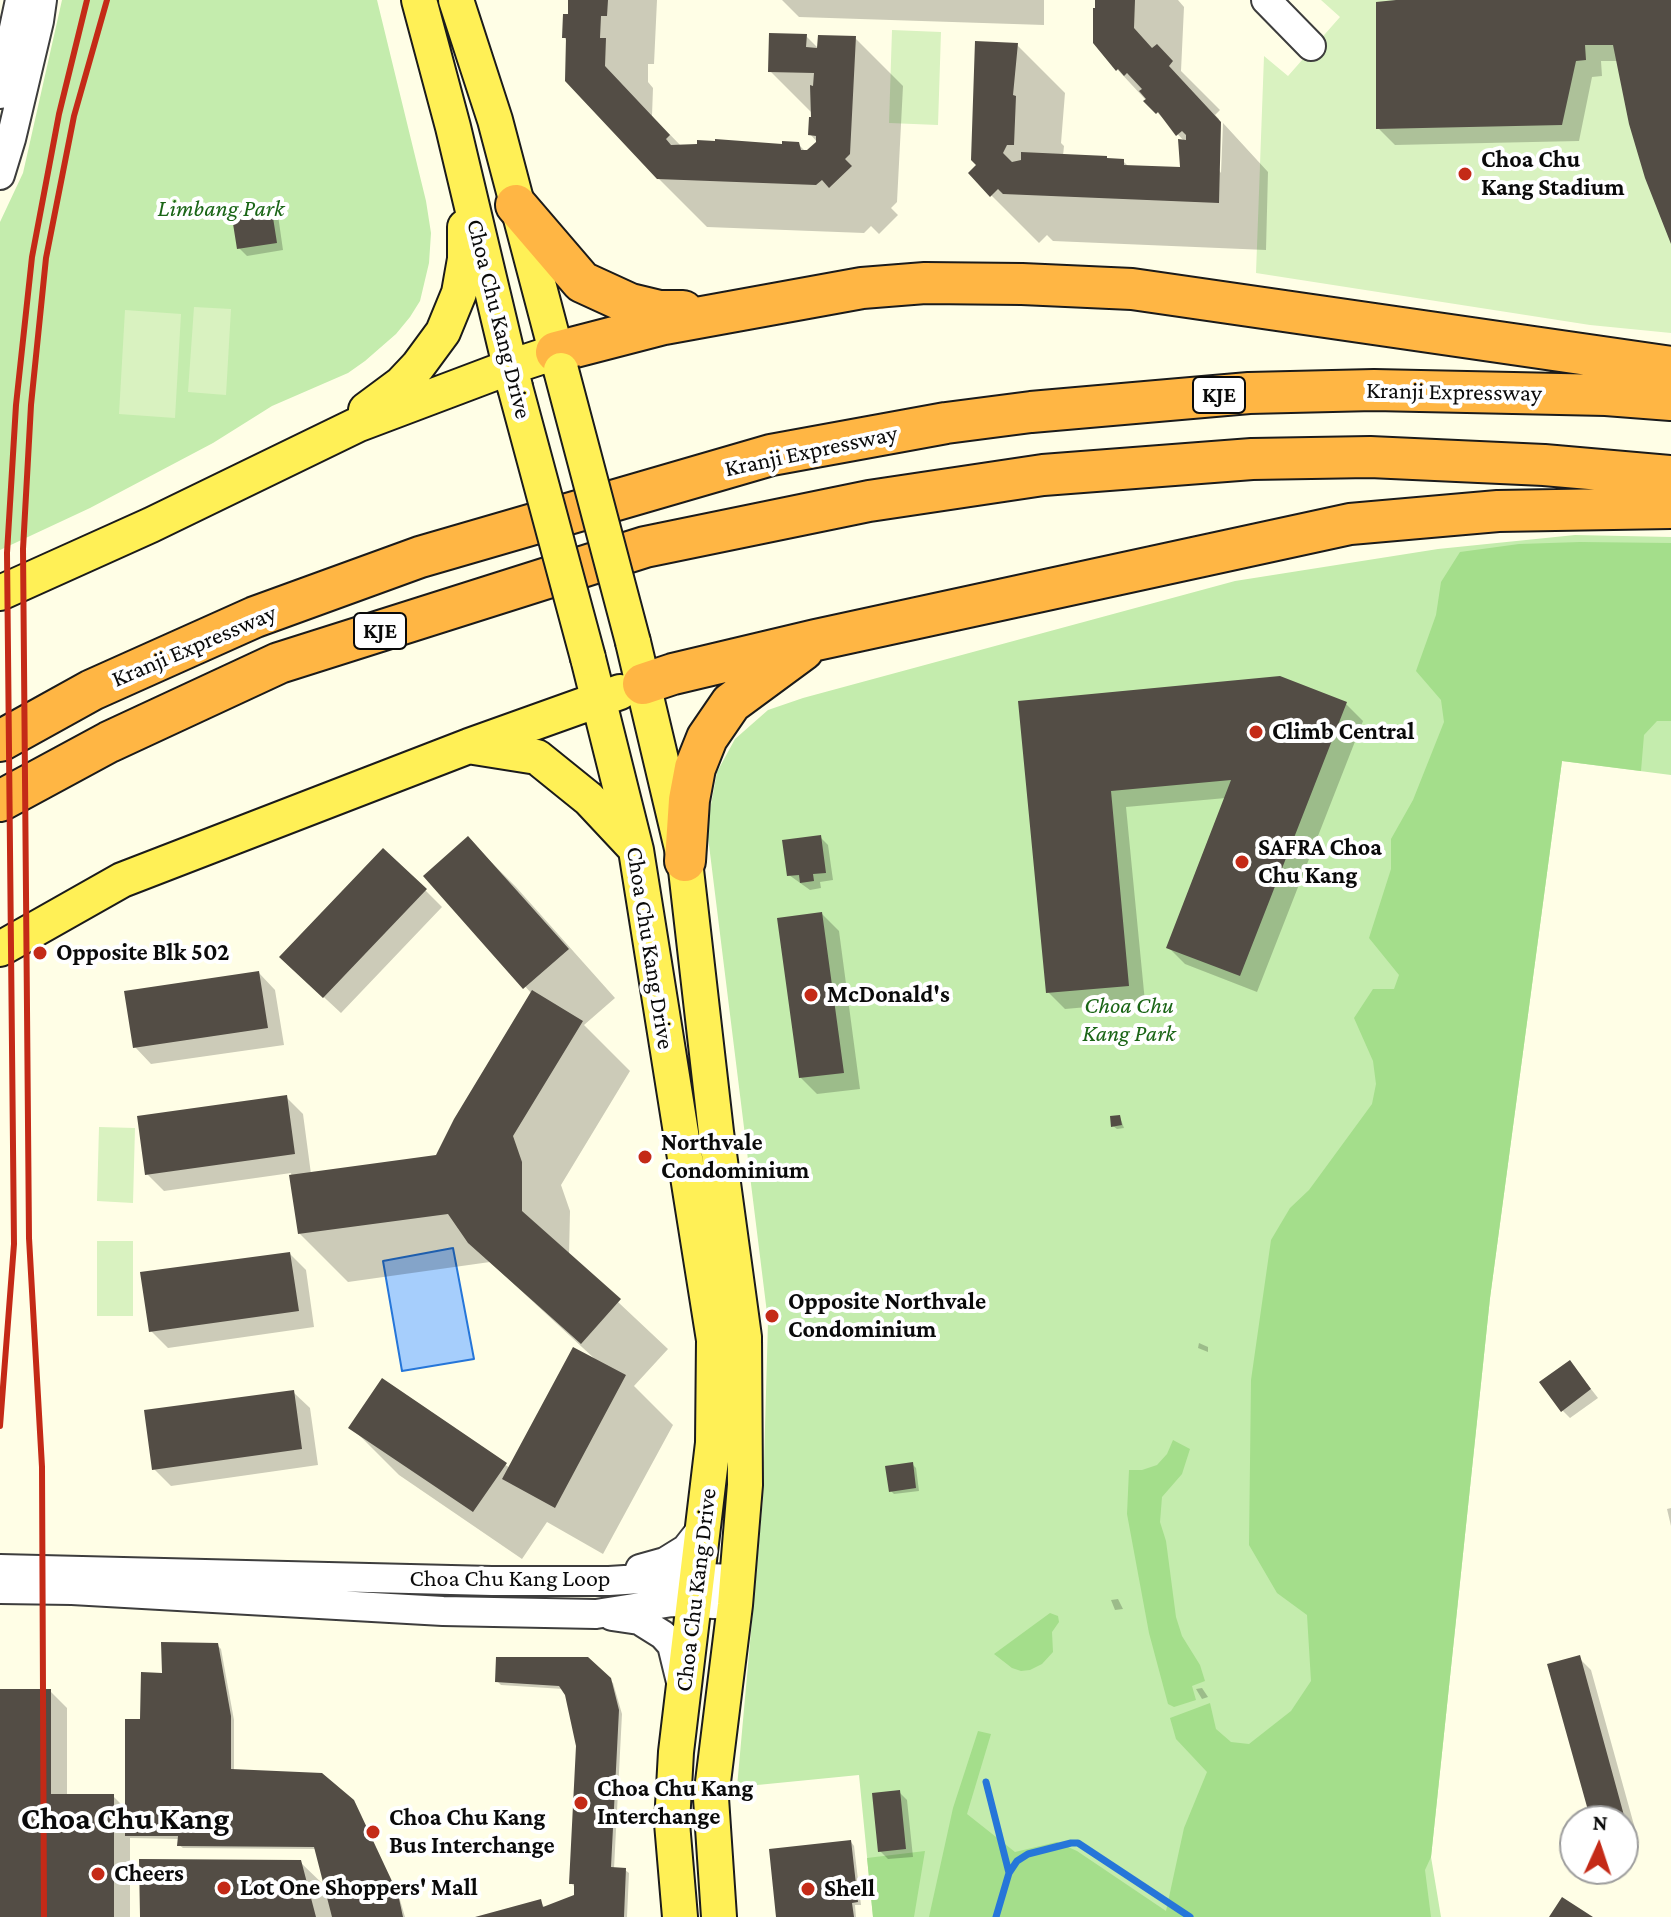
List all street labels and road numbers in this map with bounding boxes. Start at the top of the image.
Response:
street label: Choa Chu Kang Drive [460,216,538,422]
street label: Kranji Expressway [1366,376,1542,408]
road number: KJE [1193,377,1245,413]
street label: Kranji Expressway [722,419,900,483]
street label: Kranji Expressway [107,598,281,694]
road number: KJE [354,613,406,649]
street label: Choa Chu Kang Drive [620,845,680,1051]
street label: Choa Chu Kang Drive [669,1487,723,1693]
street label: Choa Chu Kang Loop [410,1565,610,1593]

